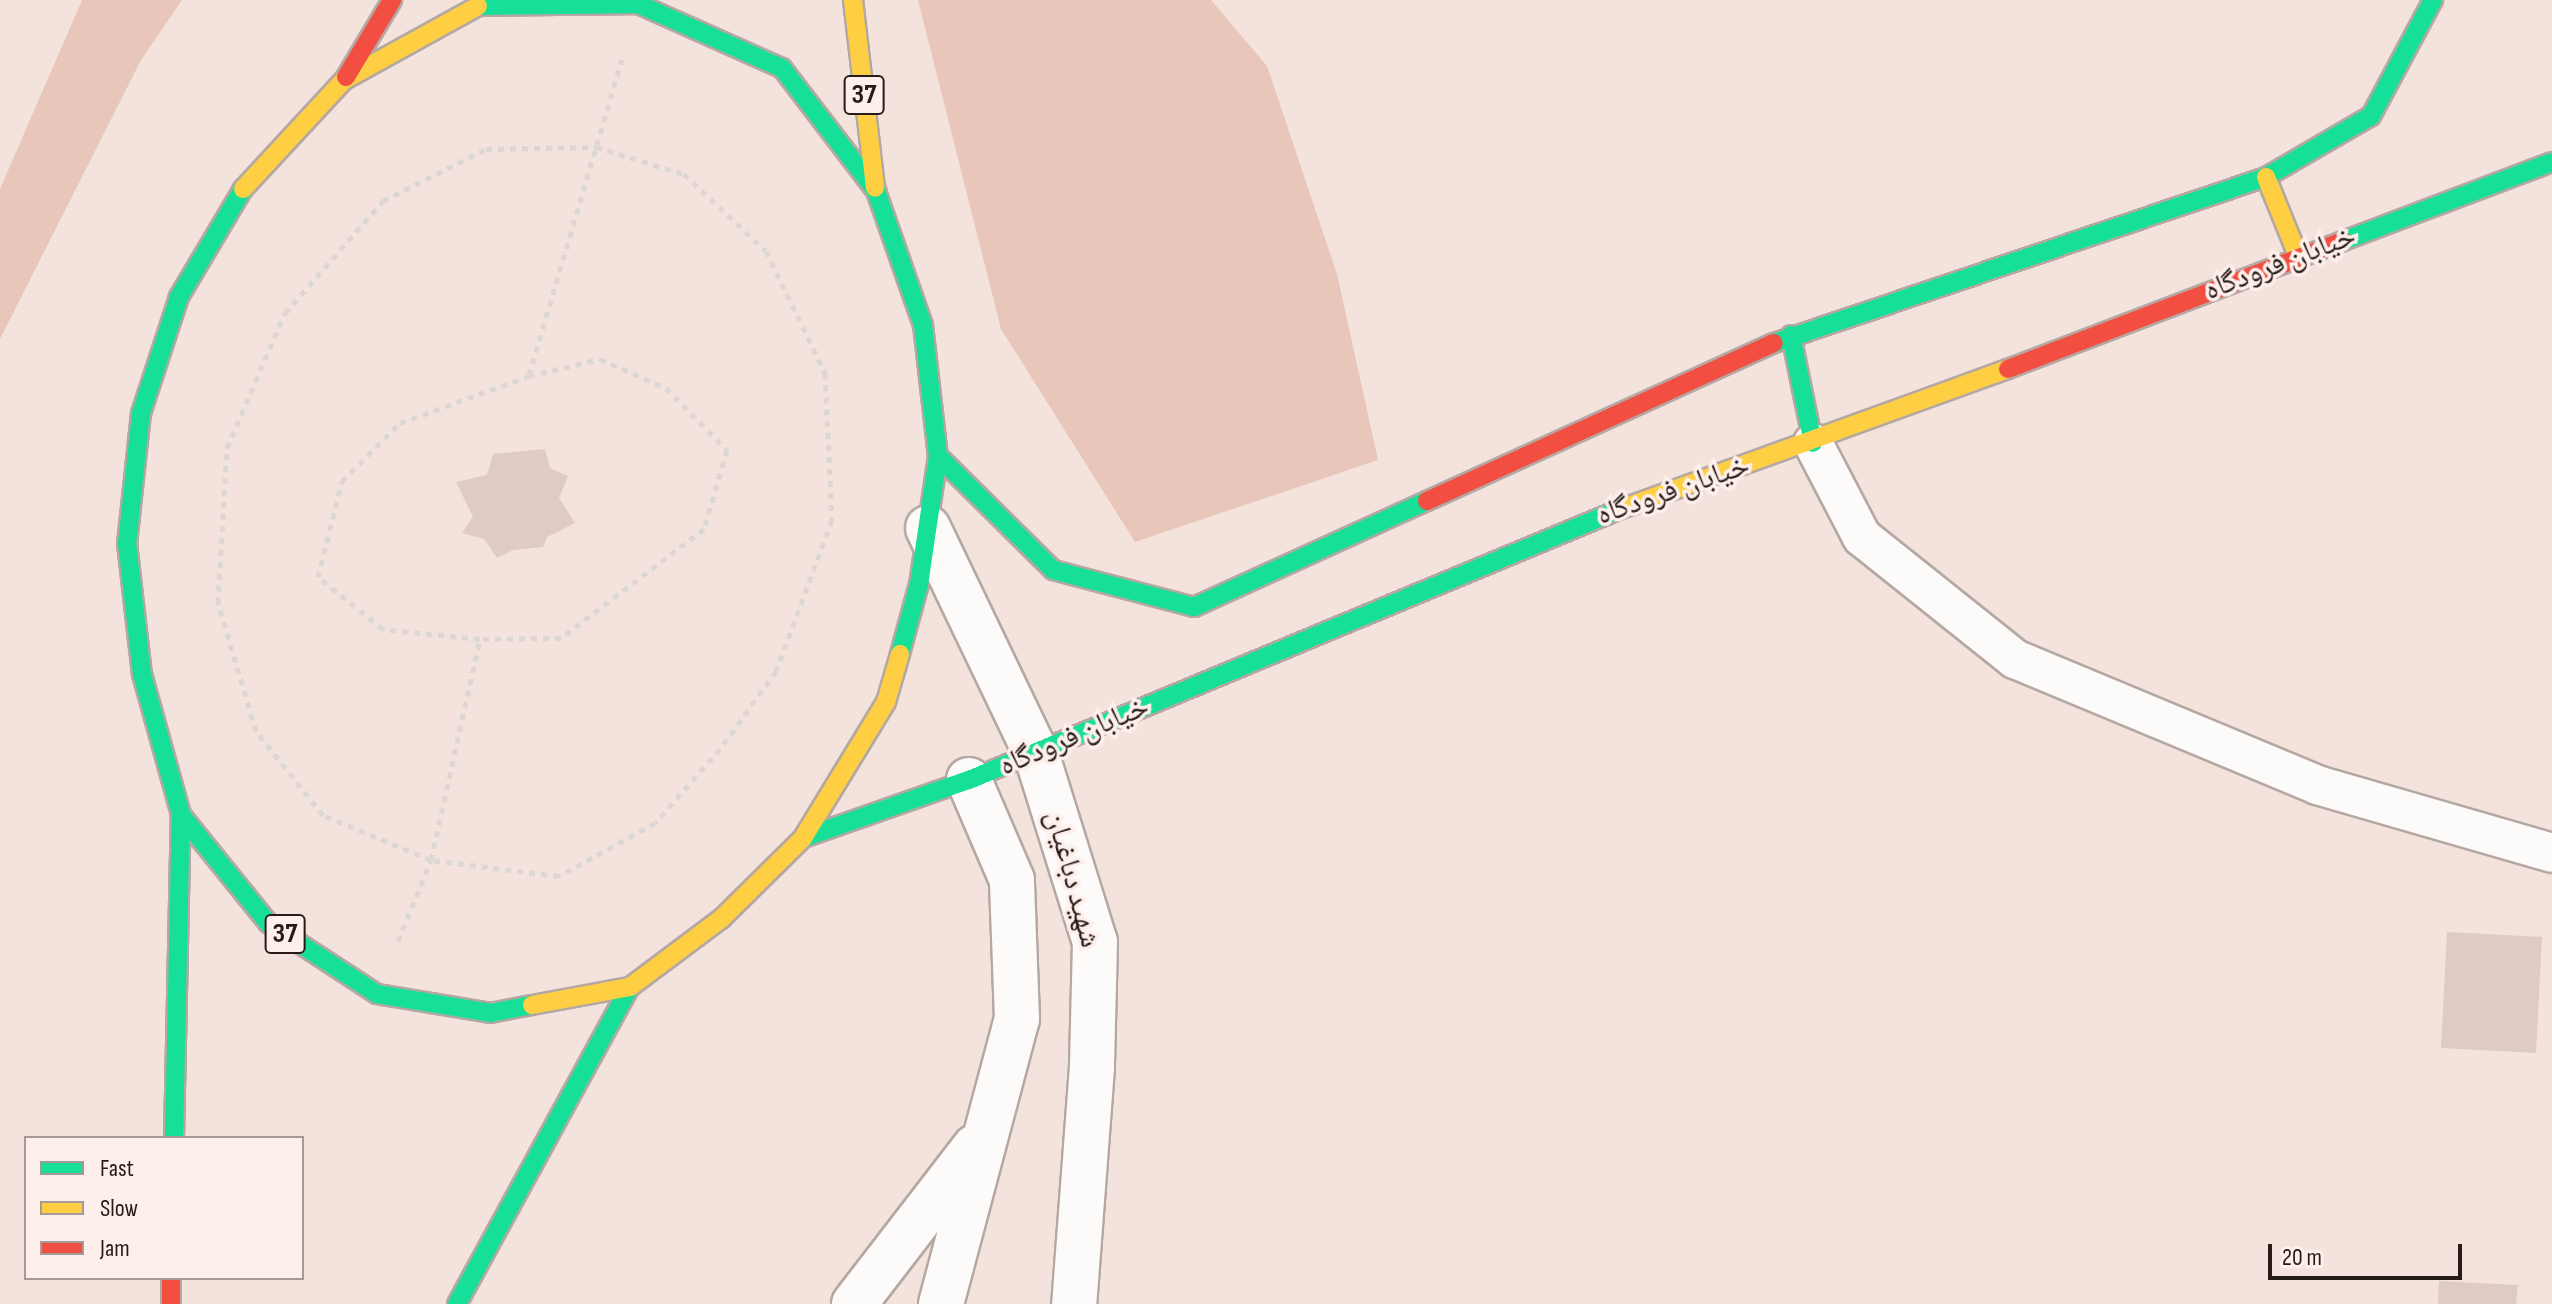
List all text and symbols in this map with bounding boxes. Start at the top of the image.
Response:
road number: 37 [842,71,886,119]
street label: خیابان فرودگاه [2199,218,2361,308]
street label: خیابان فرودگاه [1592,447,1754,533]
street label: خیابان فرودگاه [994,688,1154,784]
street label: شهید دباغیان [1037,807,1109,951]
road number: 37 [263,910,307,958]
legend [24,1136,304,1280]
text: Fast [100,1154,134,1183]
text: Slow [100,1194,138,1223]
scale bar [2272,1228,2466,1278]
text: Jam [100,1234,130,1263]
text: 20 m [2282,1243,2322,1272]

